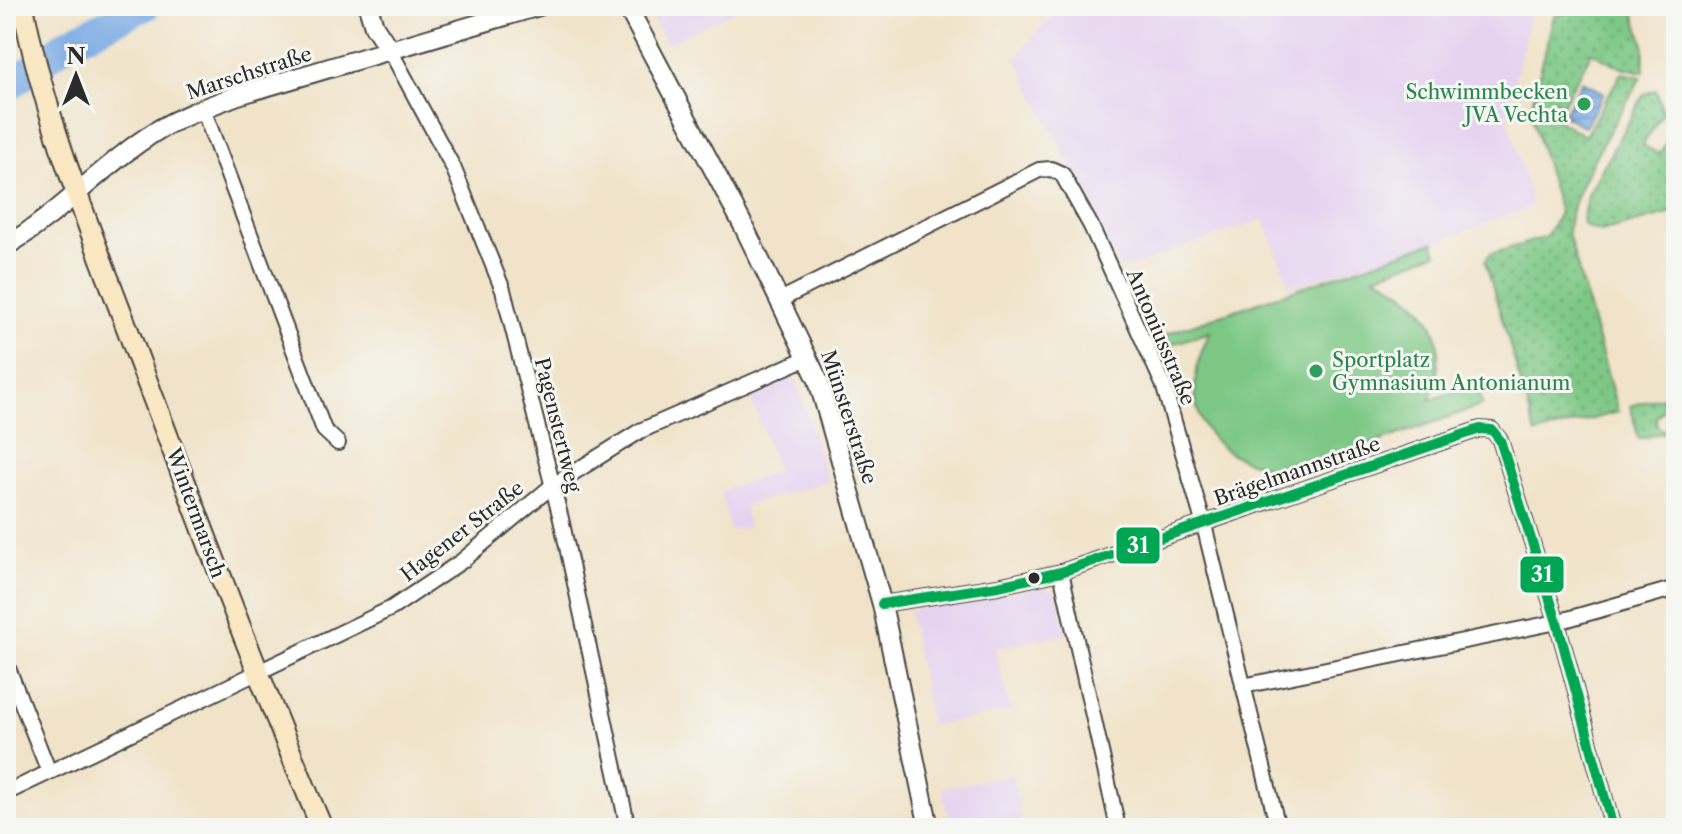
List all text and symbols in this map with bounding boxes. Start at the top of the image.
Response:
north arrow [36,36,116,116]
street label: Marschstraße [183,41,315,105]
text: N [66,43,86,70]
place label: Schwimmbecken JVA Vechta [1405,80,1568,127]
marker: Schwimmbecken JVA Vechta [1575,95,1593,113]
street label: Antoniusstraße [1121,264,1201,409]
street label: Münsterstraße [816,347,882,487]
place label: Sportplatz Gymnasium Antonianum [1332,348,1571,395]
street label: Pagenstertweg [530,355,586,495]
marker: Sportplatz Gymnasium Antonianum [1307,362,1325,380]
street label: Brägelmannstraße [1211,431,1383,511]
street label: Wintermarsch [161,444,231,582]
street label: Hagener Straße [396,476,528,586]
line badge: 31 [1115,526,1161,565]
text: 31 [1127,532,1149,559]
line badge: 31 [1519,555,1565,594]
text: 31 [1531,561,1553,588]
unlabelled marker [1026,570,1042,586]

